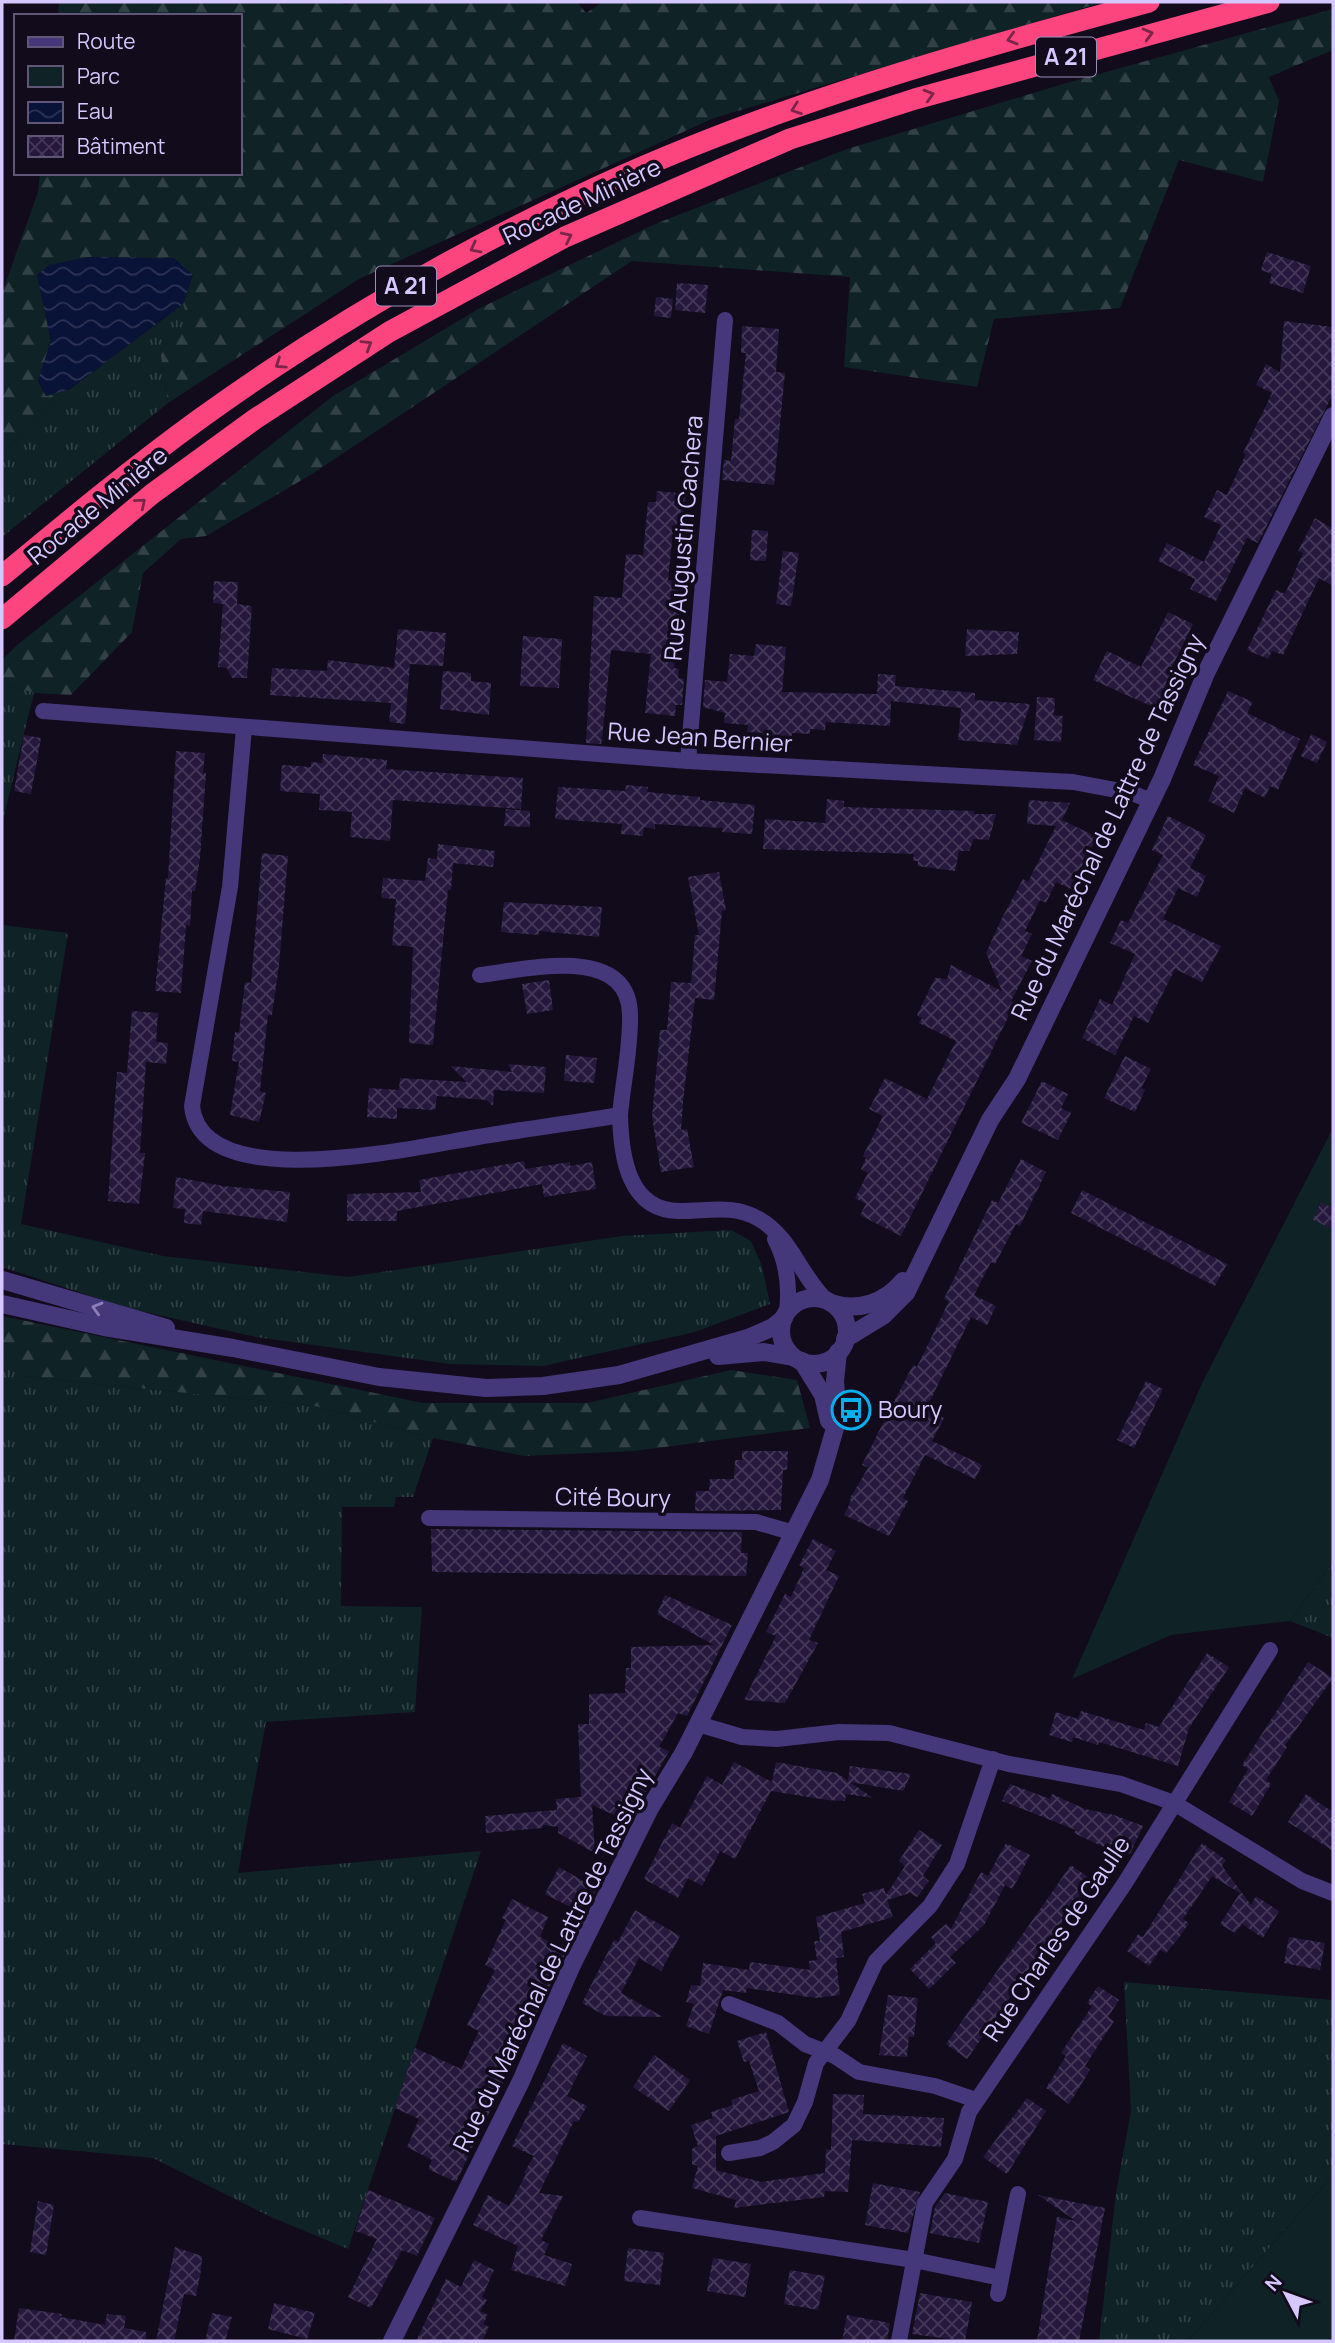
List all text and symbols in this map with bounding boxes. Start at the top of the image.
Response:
legend [14,14,242,175]
text: Route [77,27,135,55]
one-way arrow [1142,28,1154,43]
one-way arrow [1007,31,1019,45]
road number: A 21 [1036,38,1096,76]
text: Parc [77,62,120,90]
one-way arrow [923,88,935,103]
text: Eau [77,97,113,125]
one-way arrow [791,101,803,115]
text: Bâtiment [77,132,165,160]
street label: Rocade Minière [497,150,666,252]
one-way arrow [560,231,572,245]
one-way arrow [470,240,482,253]
road number: A 21 [376,266,436,306]
one-way arrow [360,341,373,354]
one-way arrow [275,356,288,368]
street label: Rue Augustin Cachera [655,414,710,662]
street label: Rocade Minière [20,438,174,571]
one-way arrow [133,499,145,512]
street label: Rue du Maréchal de Lattre de Tassigny [1002,627,1211,1025]
street label: Rue Jean Bernier [606,714,794,759]
one-way arrow [91,1302,103,1317]
bus stop icon: Boury [830,1389,872,1431]
place label: Boury [878,1392,943,1425]
street label: Cité Boury [555,1479,671,1514]
street label: Rue du Maréchal de Lattre de Tassigny [444,1762,659,2157]
street label: Rue Charles de Gaulle [975,1829,1137,2047]
north arrow [1251,2259,1321,2329]
text: N [1259,2269,1287,2297]

